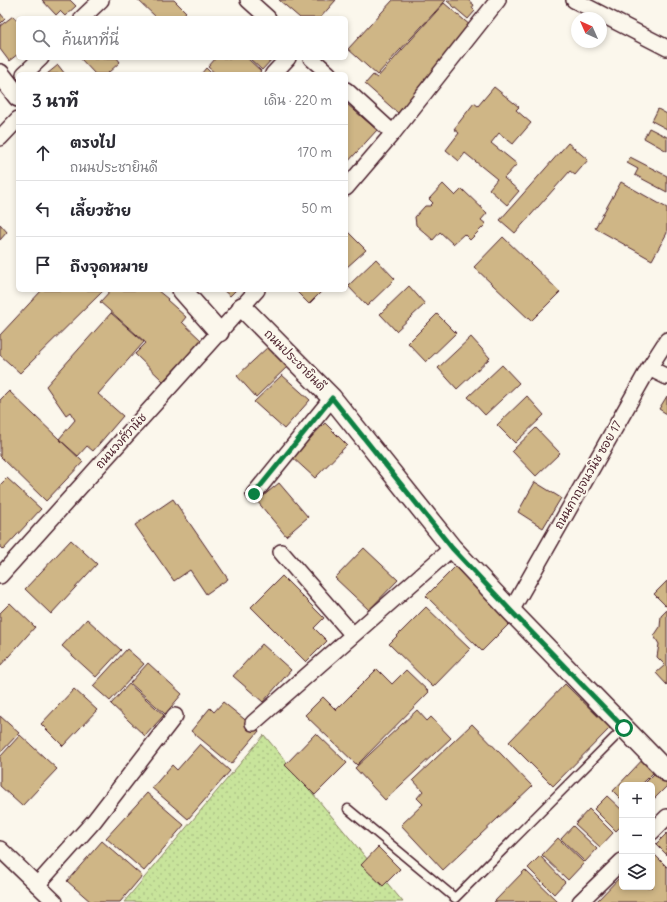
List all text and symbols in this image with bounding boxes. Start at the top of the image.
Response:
north arrow [571,12,607,48]
search box [16,16,348,60]
icon: search [30,27,52,49]
text: ค้นหาที่นี่ [62,30,119,49]
text: 3 นาที [32,90,78,112]
text: เดิน · 220 m [264,92,332,109]
text: ตรงไป [70,133,116,152]
icon: ahead [32,142,54,164]
text: 170 m [297,144,332,161]
text: ถนนประชายินดี [70,159,158,176]
icon: left [32,198,54,220]
text: 50 m [301,200,332,217]
text: เลี้ยวซ้าย [70,201,131,220]
icon: arrive [32,254,54,276]
text: ถึงจุดหมาย [70,257,148,276]
street label: ถนนประชายินดี [261,326,329,394]
street label: ถนนวงศ์วานิช [92,410,150,472]
street label: ถนนกาญจนวนิช ซอย 17 [550,418,625,531]
route end [245,485,263,503]
route start [615,719,633,737]
map controls [619,782,655,890]
button: + [619,782,655,818]
button: − [619,818,655,854]
button: layers [619,854,655,890]

